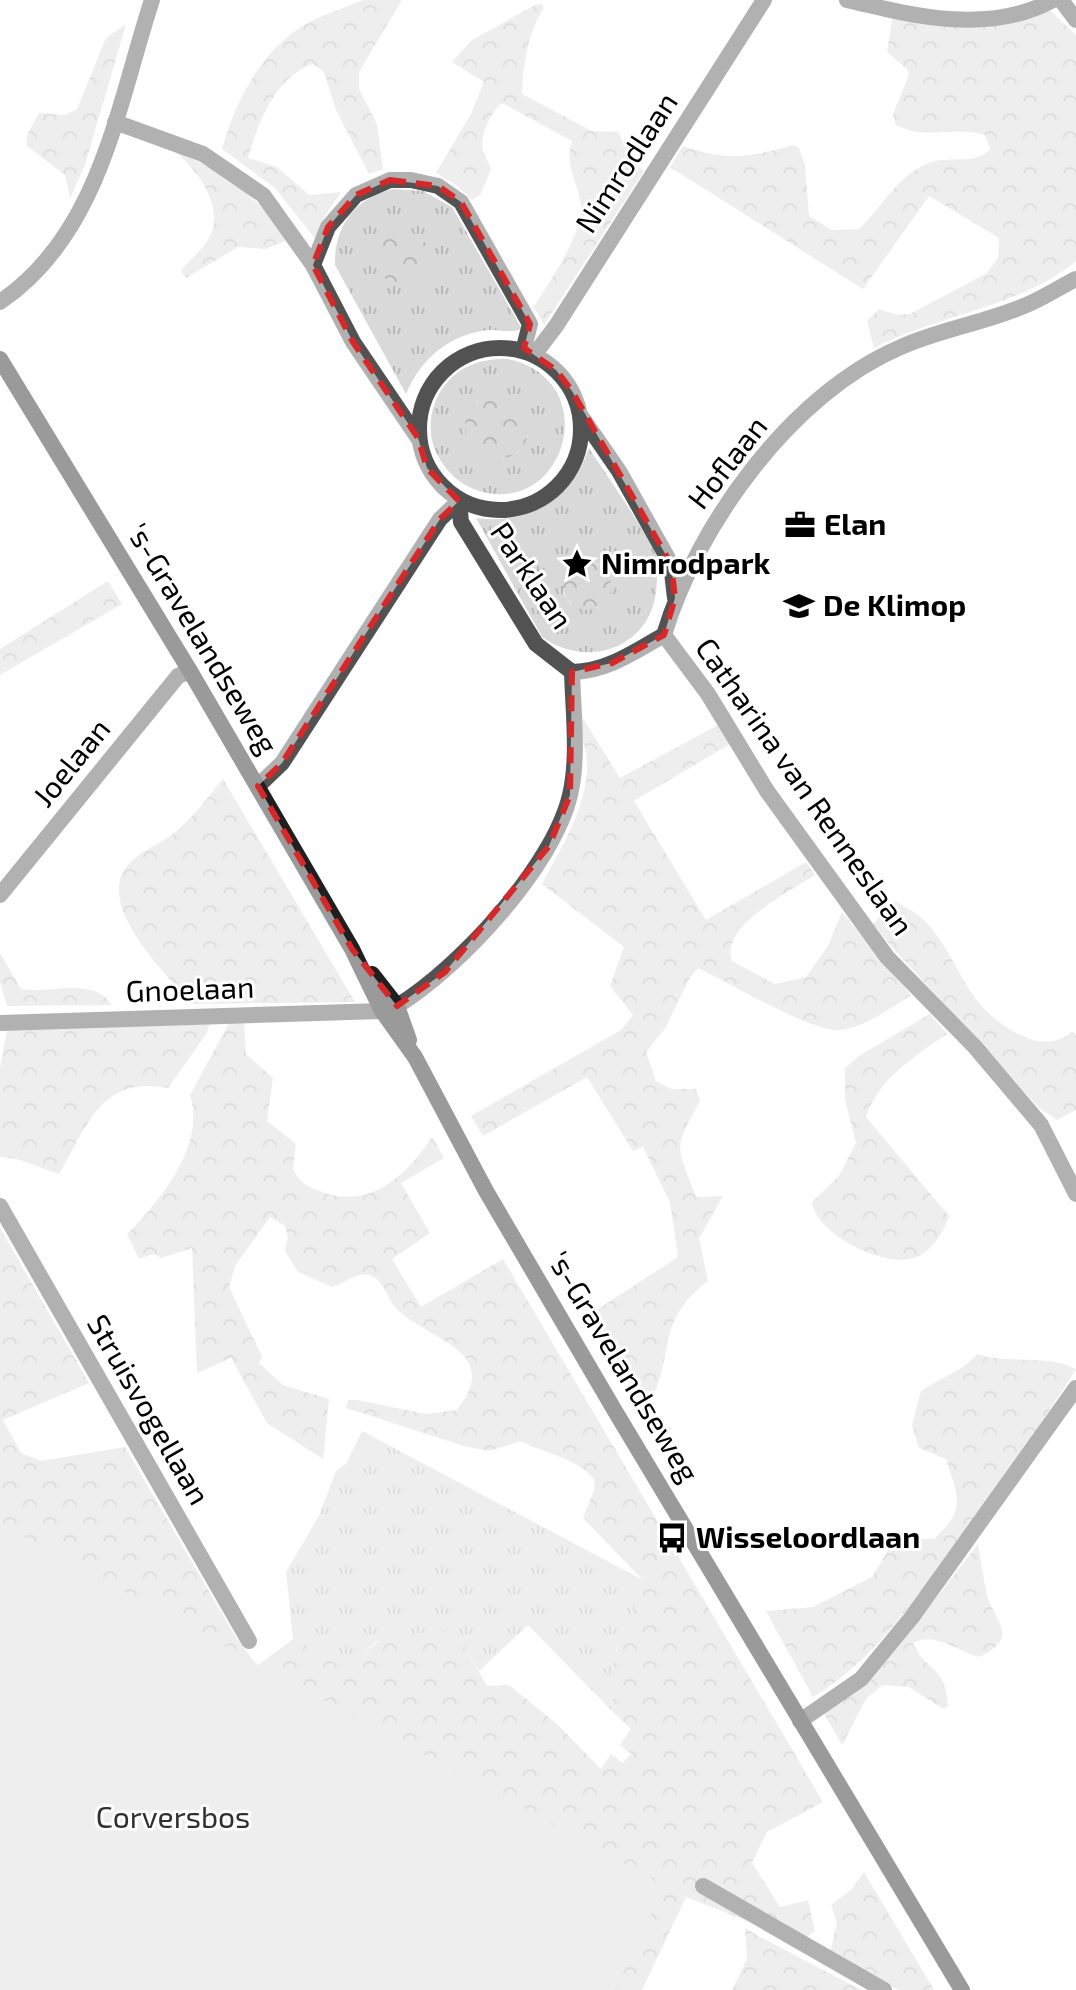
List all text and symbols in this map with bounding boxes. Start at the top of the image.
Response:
street label: Nimrodlaan [567,85,684,239]
street label: Hoflaan [679,408,774,515]
place label: Elan [824,505,886,541]
office icon: Elan [783,508,817,542]
street label: Parklaan [484,515,581,635]
street label: 's-Gravelandseweg [121,516,287,760]
place label: Nimrodpark [601,544,770,580]
place icon: Nimrodpark [560,547,594,581]
place label: De Klimop [823,586,966,622]
school or university icon: De Klimop [782,589,816,623]
street label: Catharina van Renneslaan [689,630,922,941]
street label: Joelaan [24,711,117,813]
street label: Gnoelaan [125,968,255,1008]
street label: 's-Gravelandseweg [542,1244,708,1488]
street label: Struisvogellaan [81,1308,219,1510]
place label: Wisseloordlaan [696,1518,920,1554]
bus stop icon: Wisseloordlaan [655,1521,689,1555]
park label: Corversbos [96,1798,250,1834]

